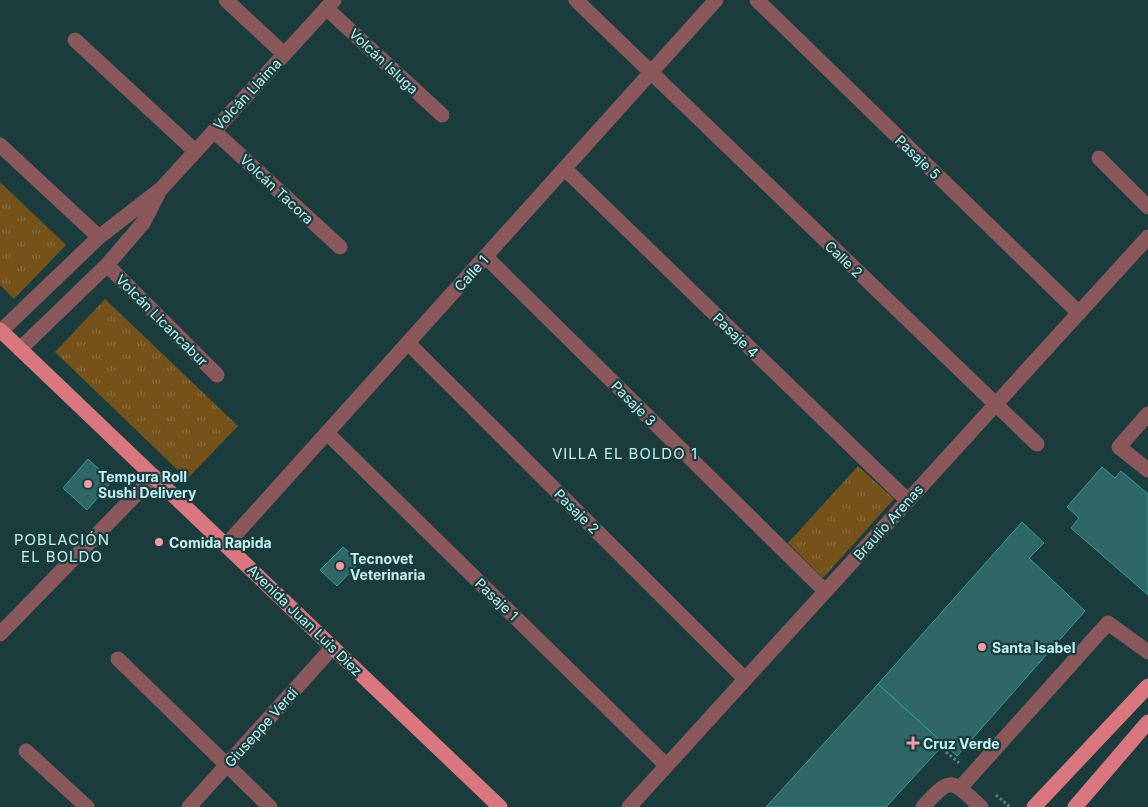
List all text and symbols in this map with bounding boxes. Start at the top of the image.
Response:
street label: Volcán Isluga [346,25,422,97]
street label: Volcán Llaima [210,55,284,133]
street label: Pasaje 5 [892,131,944,183]
street label: Volcán Tacora [237,151,317,227]
street label: Calle 2 [822,237,866,281]
street label: Calle 1 [450,251,492,295]
street label: Volcán Licancabur [113,271,211,369]
street label: Pasaje 4 [710,309,762,361]
street label: Pasaje 3 [608,377,660,429]
district label: VILLA EL BOLDO 1 [552,444,698,463]
place label: Tempura Roll Sushi Delivery [98,468,197,501]
marker: Tempura Roll Sushi Delivery [82,478,94,490]
street label: Braulio Arenas [850,481,926,563]
street label: Pasaje 2 [551,485,603,537]
district label: POBLACIÓN EL BOLDO [14,530,110,566]
place label: Comida Rapida [169,534,272,551]
marker: Comida Rapida [153,536,165,548]
place label: Tecnovet Veterinaria [350,550,425,583]
marker: Tecnovet Veterinaria [334,560,346,572]
street label: Avenida Juan Luis Diez [244,561,366,679]
street label: Pasaje 1 [472,574,522,624]
place label: Santa Isabel [992,639,1076,656]
marker: Santa Isabel [976,641,988,653]
street label: Giuseppe Verdi [221,684,301,770]
place label: Cruz Verde [923,735,1000,752]
marker: Cruz Verde [907,737,919,749]

